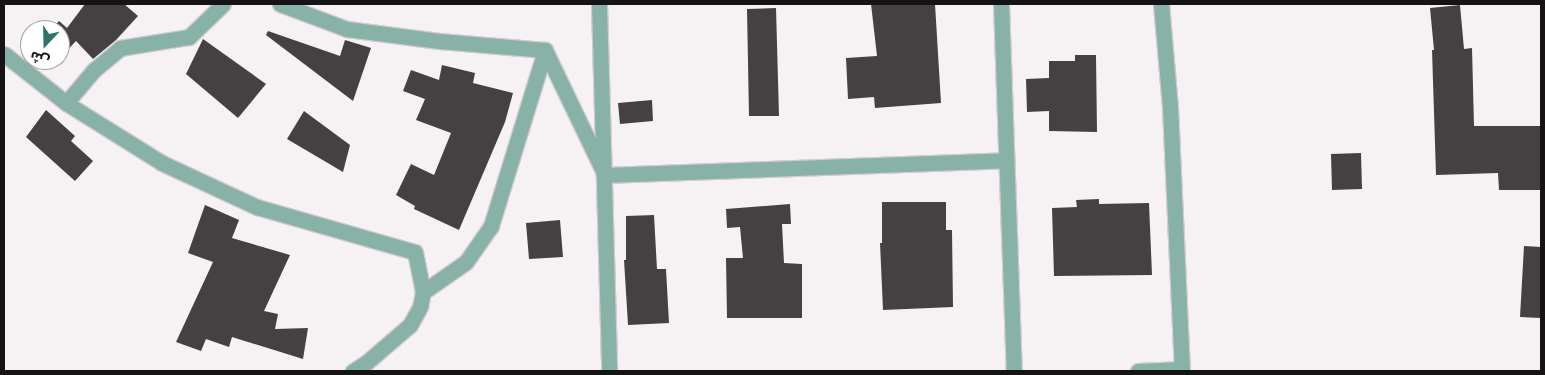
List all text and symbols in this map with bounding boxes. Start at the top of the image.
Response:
north arrow [20,20,70,70]
text: ش [27,45,53,71]

